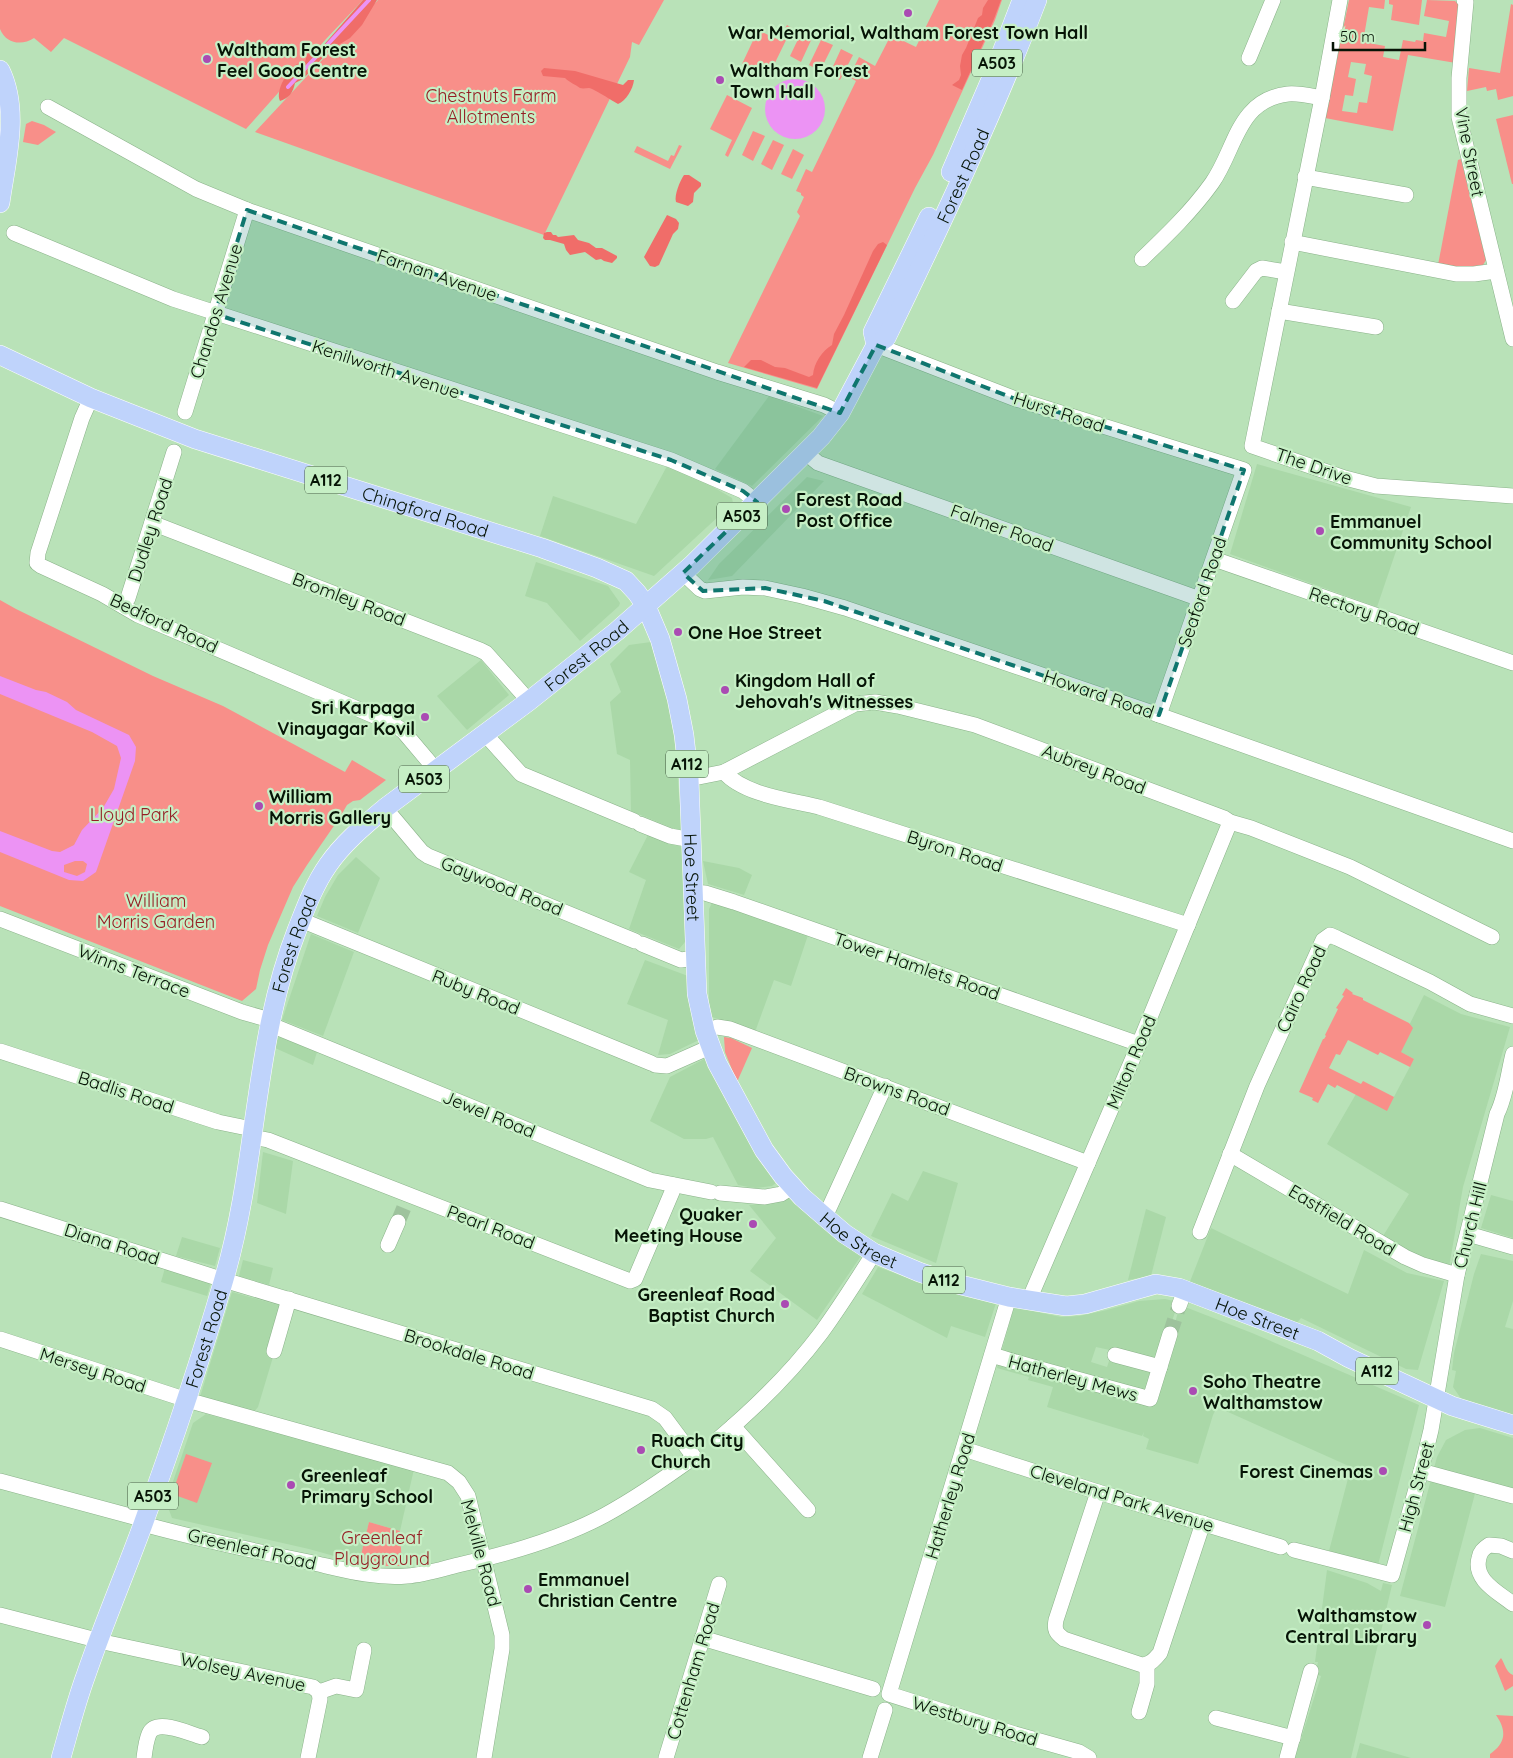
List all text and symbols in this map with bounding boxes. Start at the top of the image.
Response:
marker: War Memorial, Waltham Forest Town Hall [902,7,914,19]
scale bar [1333,20,1426,52]
place label: War Memorial, Waltham Forest Town Hall [728,21,1088,44]
text: 50 m [1340,27,1375,46]
place label: Waltham Forest Feel Good Centre [217,38,367,82]
road number: A503 [972,49,1022,76]
marker: Waltham Forest Feel Good Centre [201,53,213,65]
place label: Waltham Forest Town Hall [730,59,869,103]
marker: Waltham Forest Town Hall [714,74,726,86]
park label: Chestnuts Farm Allotments [425,84,557,128]
street label: Vine Street [1450,105,1490,199]
street label: Forest Road [931,125,994,227]
street label: Chandos Avenue [185,241,247,381]
street label: Farnan Avenue [374,244,500,306]
street label: Kenilworth Avenue [309,334,463,404]
street label: Hurst Road [1011,387,1107,437]
street label: The Drive [1273,442,1355,490]
road number: A112 [305,466,347,494]
street label: Dudley Road [122,475,178,585]
street label: Chingford Road [359,481,492,542]
place label: Forest Road Post Office [796,488,902,532]
street label: Falmer Road [947,499,1057,557]
road number: A503 [717,502,767,530]
marker: Forest Road Post Office [780,503,792,515]
place label: Emmanuel Community School [1330,510,1492,554]
marker: Emmanuel Community School [1314,525,1326,537]
street label: Seaford Road [1172,534,1232,650]
street label: Bromley Road [289,567,409,631]
street label: Rectory Road [1306,581,1422,641]
street label: Bedford Road [106,588,222,658]
street label: Forest Road [539,615,633,696]
place label: One Hoe Street [688,621,822,644]
marker: One Hoe Street [672,626,684,638]
street label: Howard Road [1041,664,1157,724]
place label: Kingdom Hall of Jehovah's Witnesses [735,669,914,713]
marker: Kingdom Hall of Jehovah's Witnesses [719,684,731,696]
place label: Sri Karpaga Vinayagar Kovil [277,696,415,740]
marker: Sri Karpaga Vinayagar Kovil [419,711,431,723]
street label: Aubrey Road [1039,739,1149,799]
road number: A112 [666,751,708,778]
road number: A503 [399,766,449,792]
place label: William Morris Gallery [269,785,391,829]
marker: William Morris Gallery [253,800,265,812]
park label: Lloyd Park [90,803,178,826]
street label: Byron Road [904,825,1006,877]
street label: Hoe Street [680,833,706,922]
street label: Gaywood Road [438,851,566,921]
park label: William Morris Garden [97,889,215,933]
street label: Forest Road [266,892,321,995]
street label: Tower Hamlets Road [831,927,1003,1005]
street label: Winns Terrace [75,939,193,1003]
street label: Cairo Road [1271,942,1331,1036]
street label: Ruby Road [429,964,523,1020]
street label: Milton Road [1101,1012,1161,1112]
street label: Browns Road [841,1061,953,1121]
street label: Badlis Road [75,1066,177,1118]
street label: Jewel Road [439,1085,539,1143]
street label: Eastfield Road [1284,1179,1400,1261]
street label: Church Hill [1448,1179,1492,1271]
street label: Pearl Road [444,1200,538,1254]
place label: Quaker Meeting House [614,1203,743,1247]
street label: Hoe Street [815,1206,901,1273]
street label: Diana Road [62,1218,162,1270]
marker: Quaker Meeting House [747,1218,759,1230]
road number: A112 [923,1266,965,1294]
place label: Greenleaf Road Baptist Church [637,1283,775,1327]
street label: Forest Road [180,1287,232,1391]
street label: Hoe Street [1212,1291,1303,1344]
marker: Greenleaf Road Baptist Church [779,1298,791,1310]
street label: Brookdale Road [401,1323,537,1385]
street label: Mersey Road [37,1342,149,1398]
street label: Hatherley Mews [1006,1350,1140,1406]
road number: A112 [1356,1358,1398,1384]
place label: Soho Theatre Walthamstow [1203,1370,1323,1414]
marker: Soho Theatre Walthamstow [1187,1385,1199,1397]
place label: Ruach City Church [651,1429,743,1473]
street label: Hatherley Road [920,1430,980,1562]
street label: High Street [1393,1439,1439,1535]
marker: Ruach City Church [635,1444,647,1456]
street label: Cleveland Park Avenue [1027,1459,1217,1537]
place label: Forest Cinemas [1239,1460,1373,1483]
place label: Greenleaf Primary School [301,1464,433,1508]
marker: Forest Cinemas [1377,1465,1389,1477]
marker: Greenleaf Primary School [285,1479,297,1491]
road number: A503 [128,1482,178,1510]
street label: Melville Road [456,1497,506,1609]
street label: Greenleaf Road [186,1523,318,1575]
park label: Greenleaf Playground [334,1526,430,1570]
place label: Emmanuel Christian Centre [538,1568,677,1612]
marker: Emmanuel Christian Centre [522,1583,534,1595]
street label: Cottenham Road [661,1600,725,1742]
place label: Walthamstow Central Library [1285,1604,1417,1648]
marker: Walthamstow Central Library [1421,1619,1433,1631]
street label: Wolsey Avenue [178,1648,308,1696]
street label: Westbury Road [910,1691,1040,1751]

